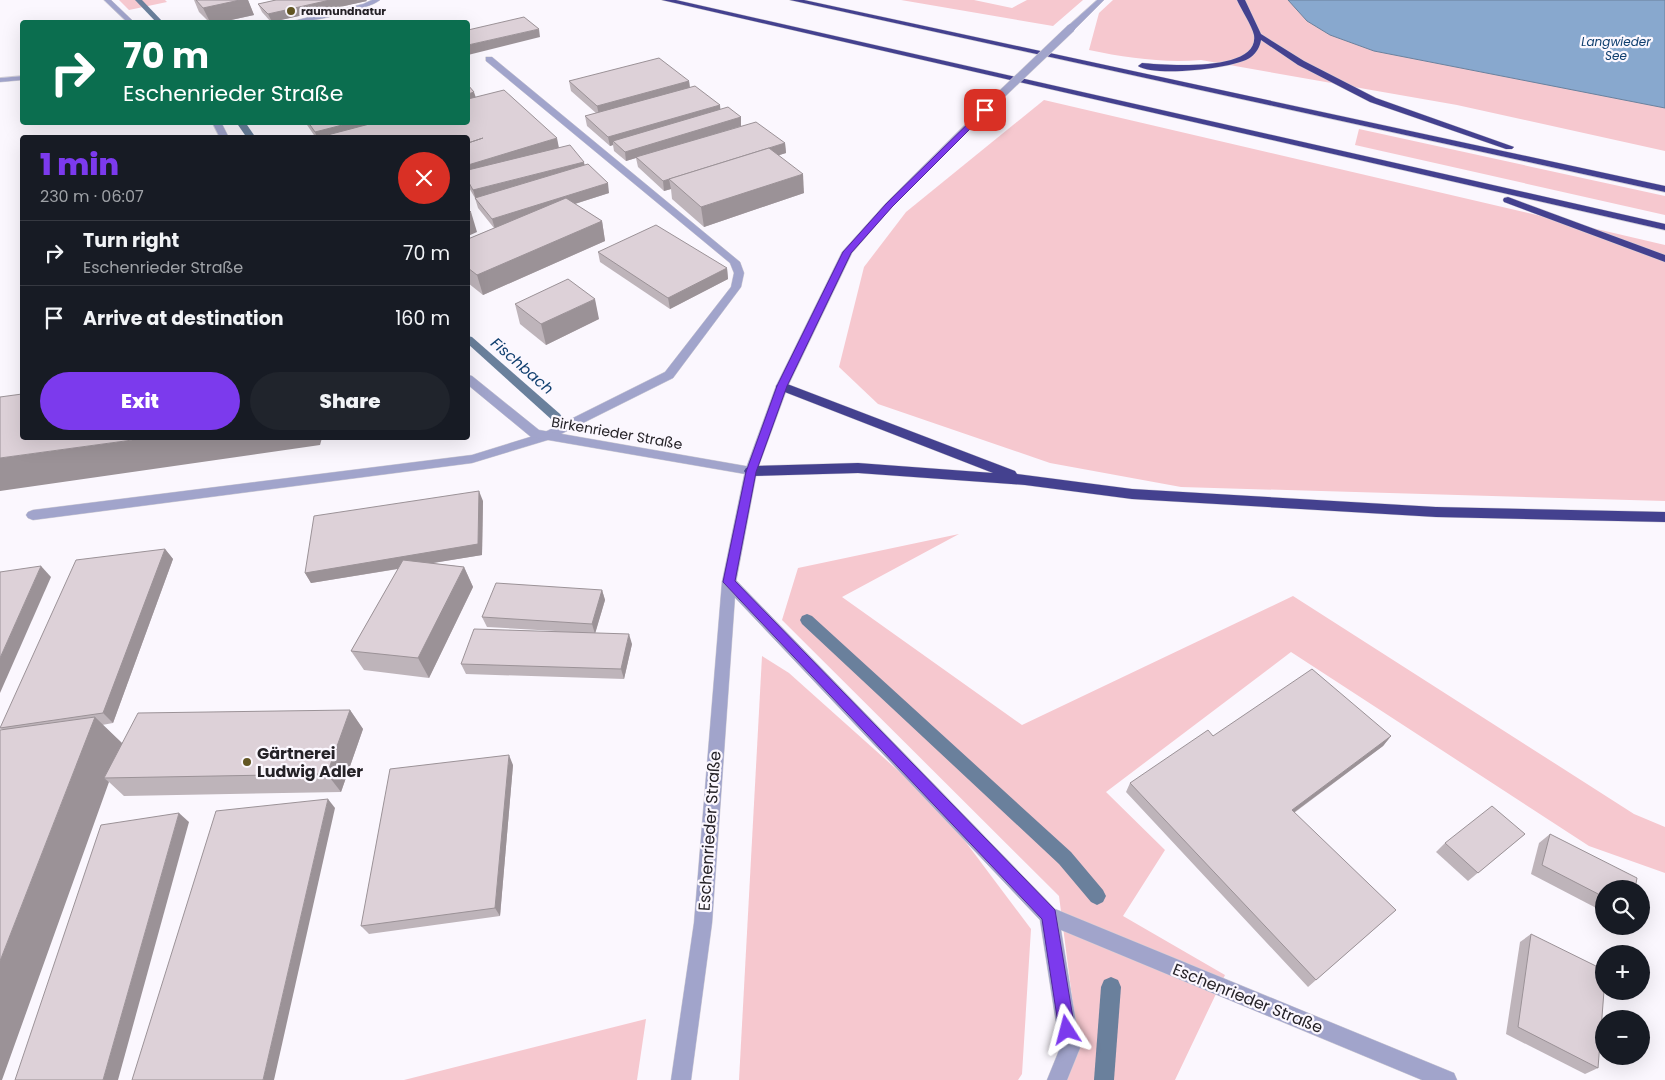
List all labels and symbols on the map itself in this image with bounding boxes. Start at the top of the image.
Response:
place label: raumundnatur [301,3,386,19]
marker: raumundnatur [285,5,297,17]
water label: Langwieder See [1581,33,1651,64]
pin [964,89,1006,131]
water label: Fischbach [486,333,558,399]
street label: Birkenrieder Straße [550,412,684,454]
place label: Gärtnerei Ludwig Adler [257,742,363,783]
street label: Eschenrieder Straße [692,750,727,912]
marker: Gärtnerei Ludwig Adler [241,756,253,768]
street label: Eschenrieder Straße [1169,958,1326,1039]
position arrow [1040,1003,1092,1055]

